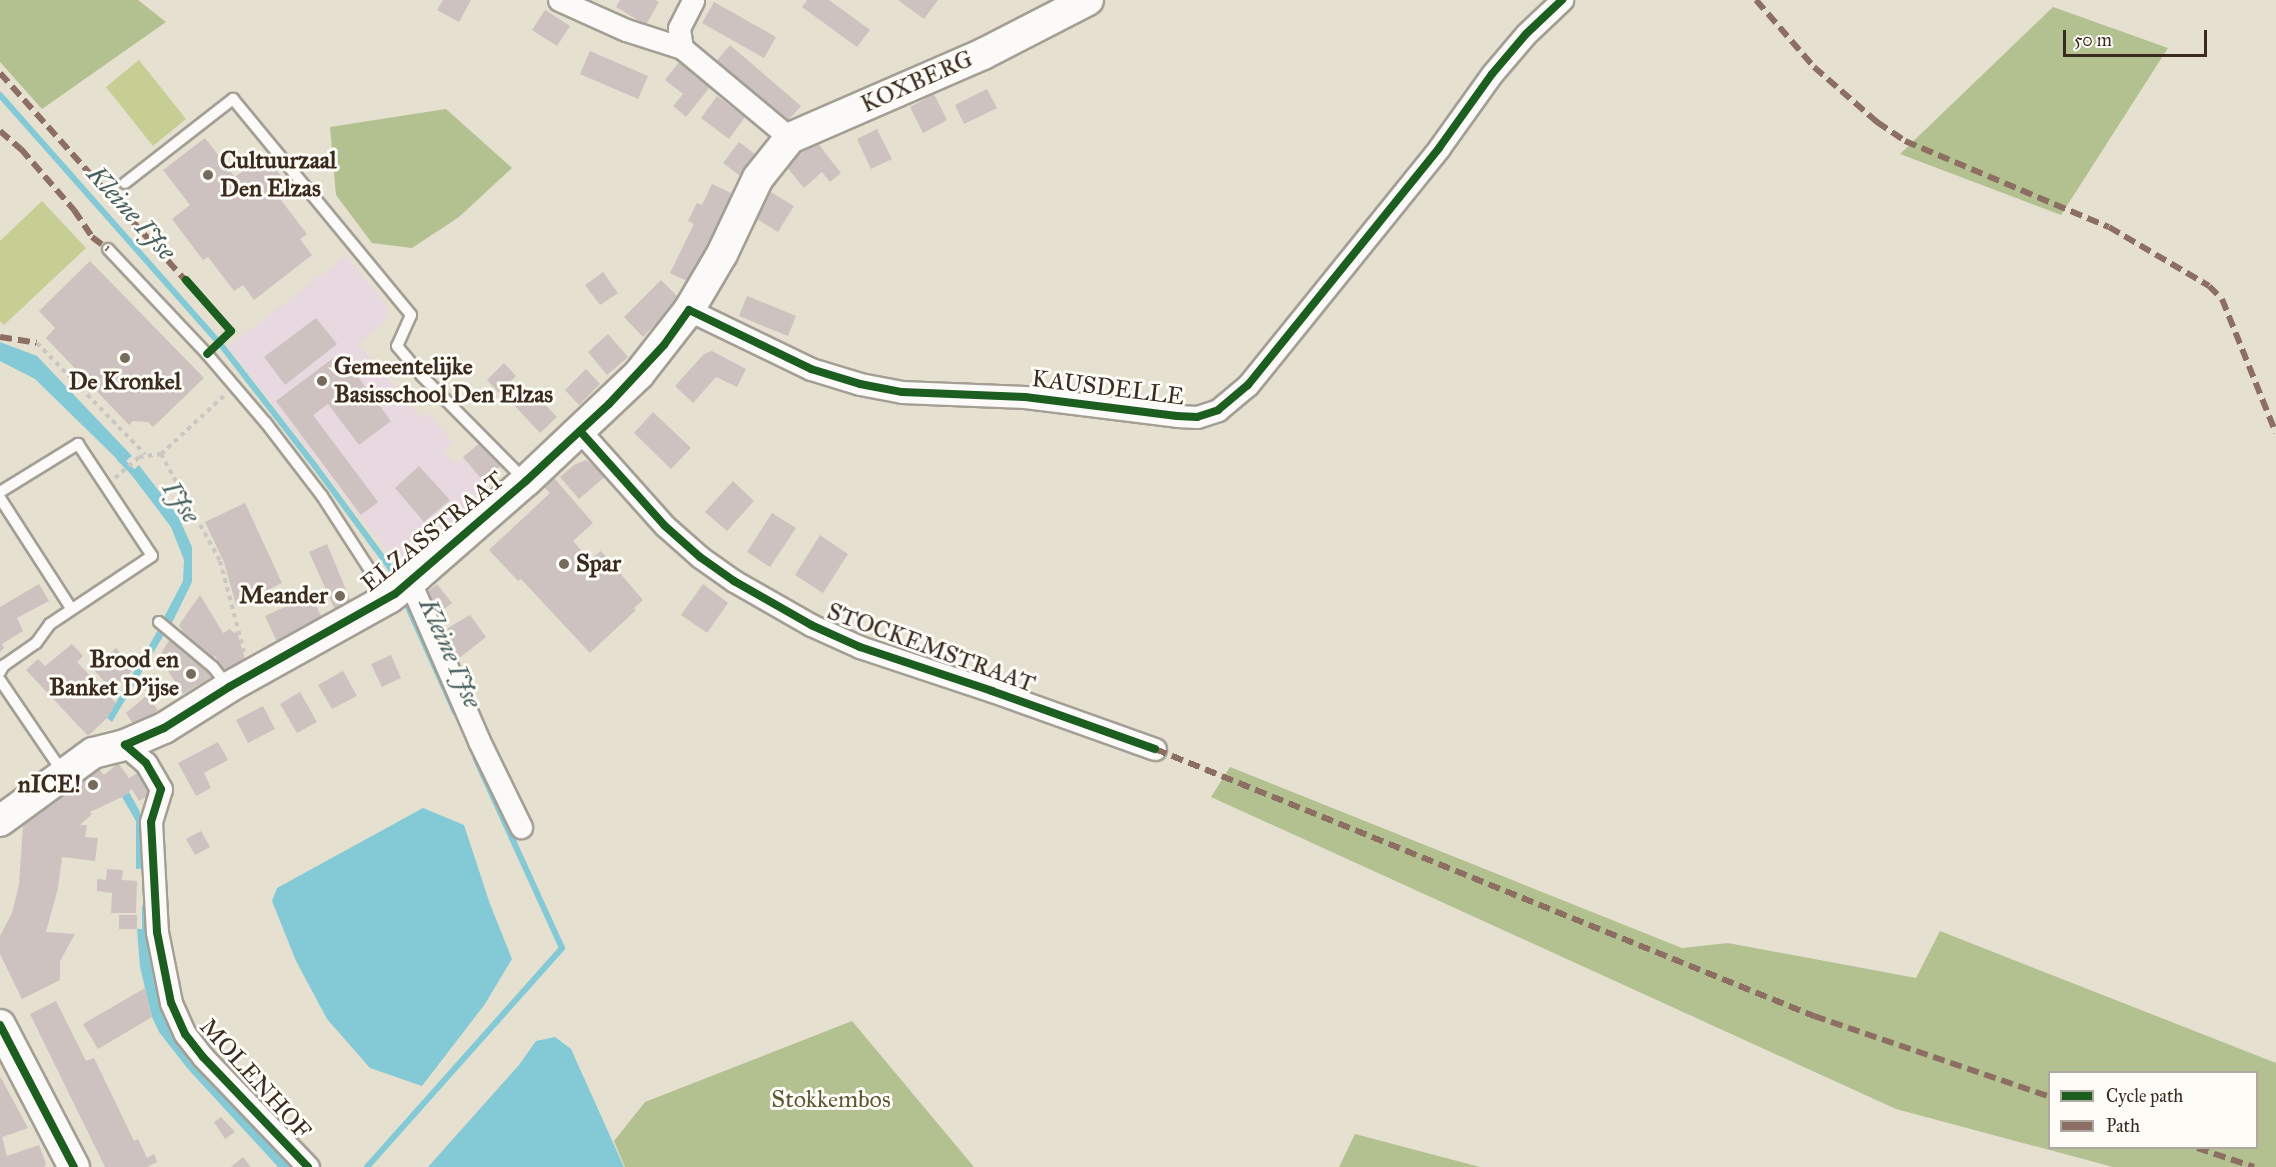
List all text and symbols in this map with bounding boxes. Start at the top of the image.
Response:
scale bar [2066,18,2210,56]
text: 50 m [2074,29,2112,51]
street label: KOXBERG [857,45,977,119]
place label: Cultuurzaal Den Elzas [220,147,336,203]
water label: Kleine IJse [80,159,182,267]
marker: Cultuurzaal Den Elzas [201,168,215,182]
marker: De Kronkel [118,351,132,365]
place label: Gemeentelijke Basisschool Den Elzas [334,353,553,409]
street label: KAUSDELLE [1030,364,1186,412]
place label: De Kronkel [69,368,181,396]
marker: Gemeentelijke Basisschool Den Elzas [315,374,329,388]
street label: ELZASSTRAAT [356,466,510,598]
water label: IJse [156,475,206,529]
place label: Spar [576,550,621,578]
marker: Spar [557,557,571,571]
place label: Meander [239,582,328,610]
marker: Meander [333,589,347,603]
water label: Kleine IJse [412,593,488,713]
street label: STOCKEMSTRAAT [823,597,1039,699]
place label: Brood en Banket D'ijse [49,646,179,702]
marker: Brood en Banket D'ijse [184,667,198,681]
place label: nICE! [18,771,81,799]
marker: nICE! [86,778,100,792]
street label: MOLENHOF [193,1013,317,1145]
legend [2048,1071,2258,1149]
text: Cycle path [2106,1085,2183,1107]
park label: Stokkembos [771,1086,891,1114]
text: Path [2106,1115,2140,1137]

